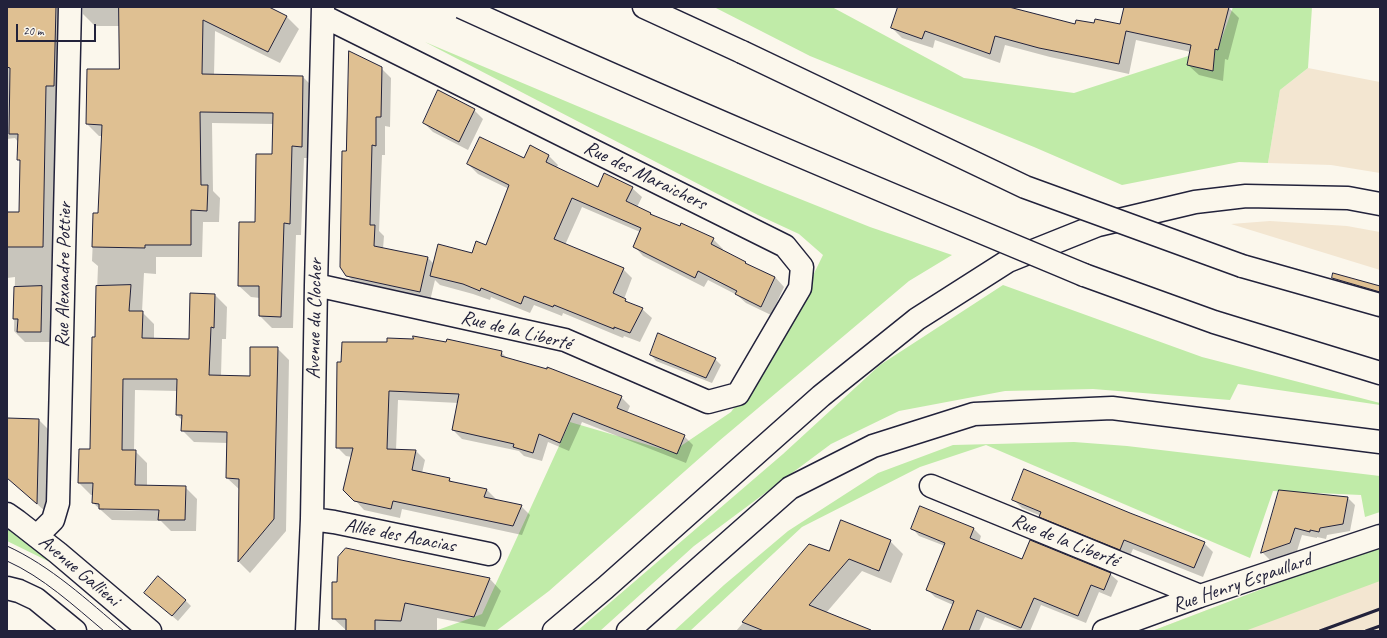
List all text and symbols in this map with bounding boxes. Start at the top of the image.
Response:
scale bar [18,16,98,42]
text: 20 m [23,23,43,39]
street label: Rue des Maraichers [580,136,710,216]
street label: Rue Alexandre Pottier [51,202,77,348]
street label: Avenue du Clocher [302,259,328,379]
street label: Rue de la Liberté [458,306,574,356]
street label: Rue de la Liberté [1008,509,1122,573]
street label: Allée des Acacias [343,514,457,558]
street label: Avenue Gallieni [33,530,125,612]
street label: Rue Henry Espaullard [1169,548,1315,618]

